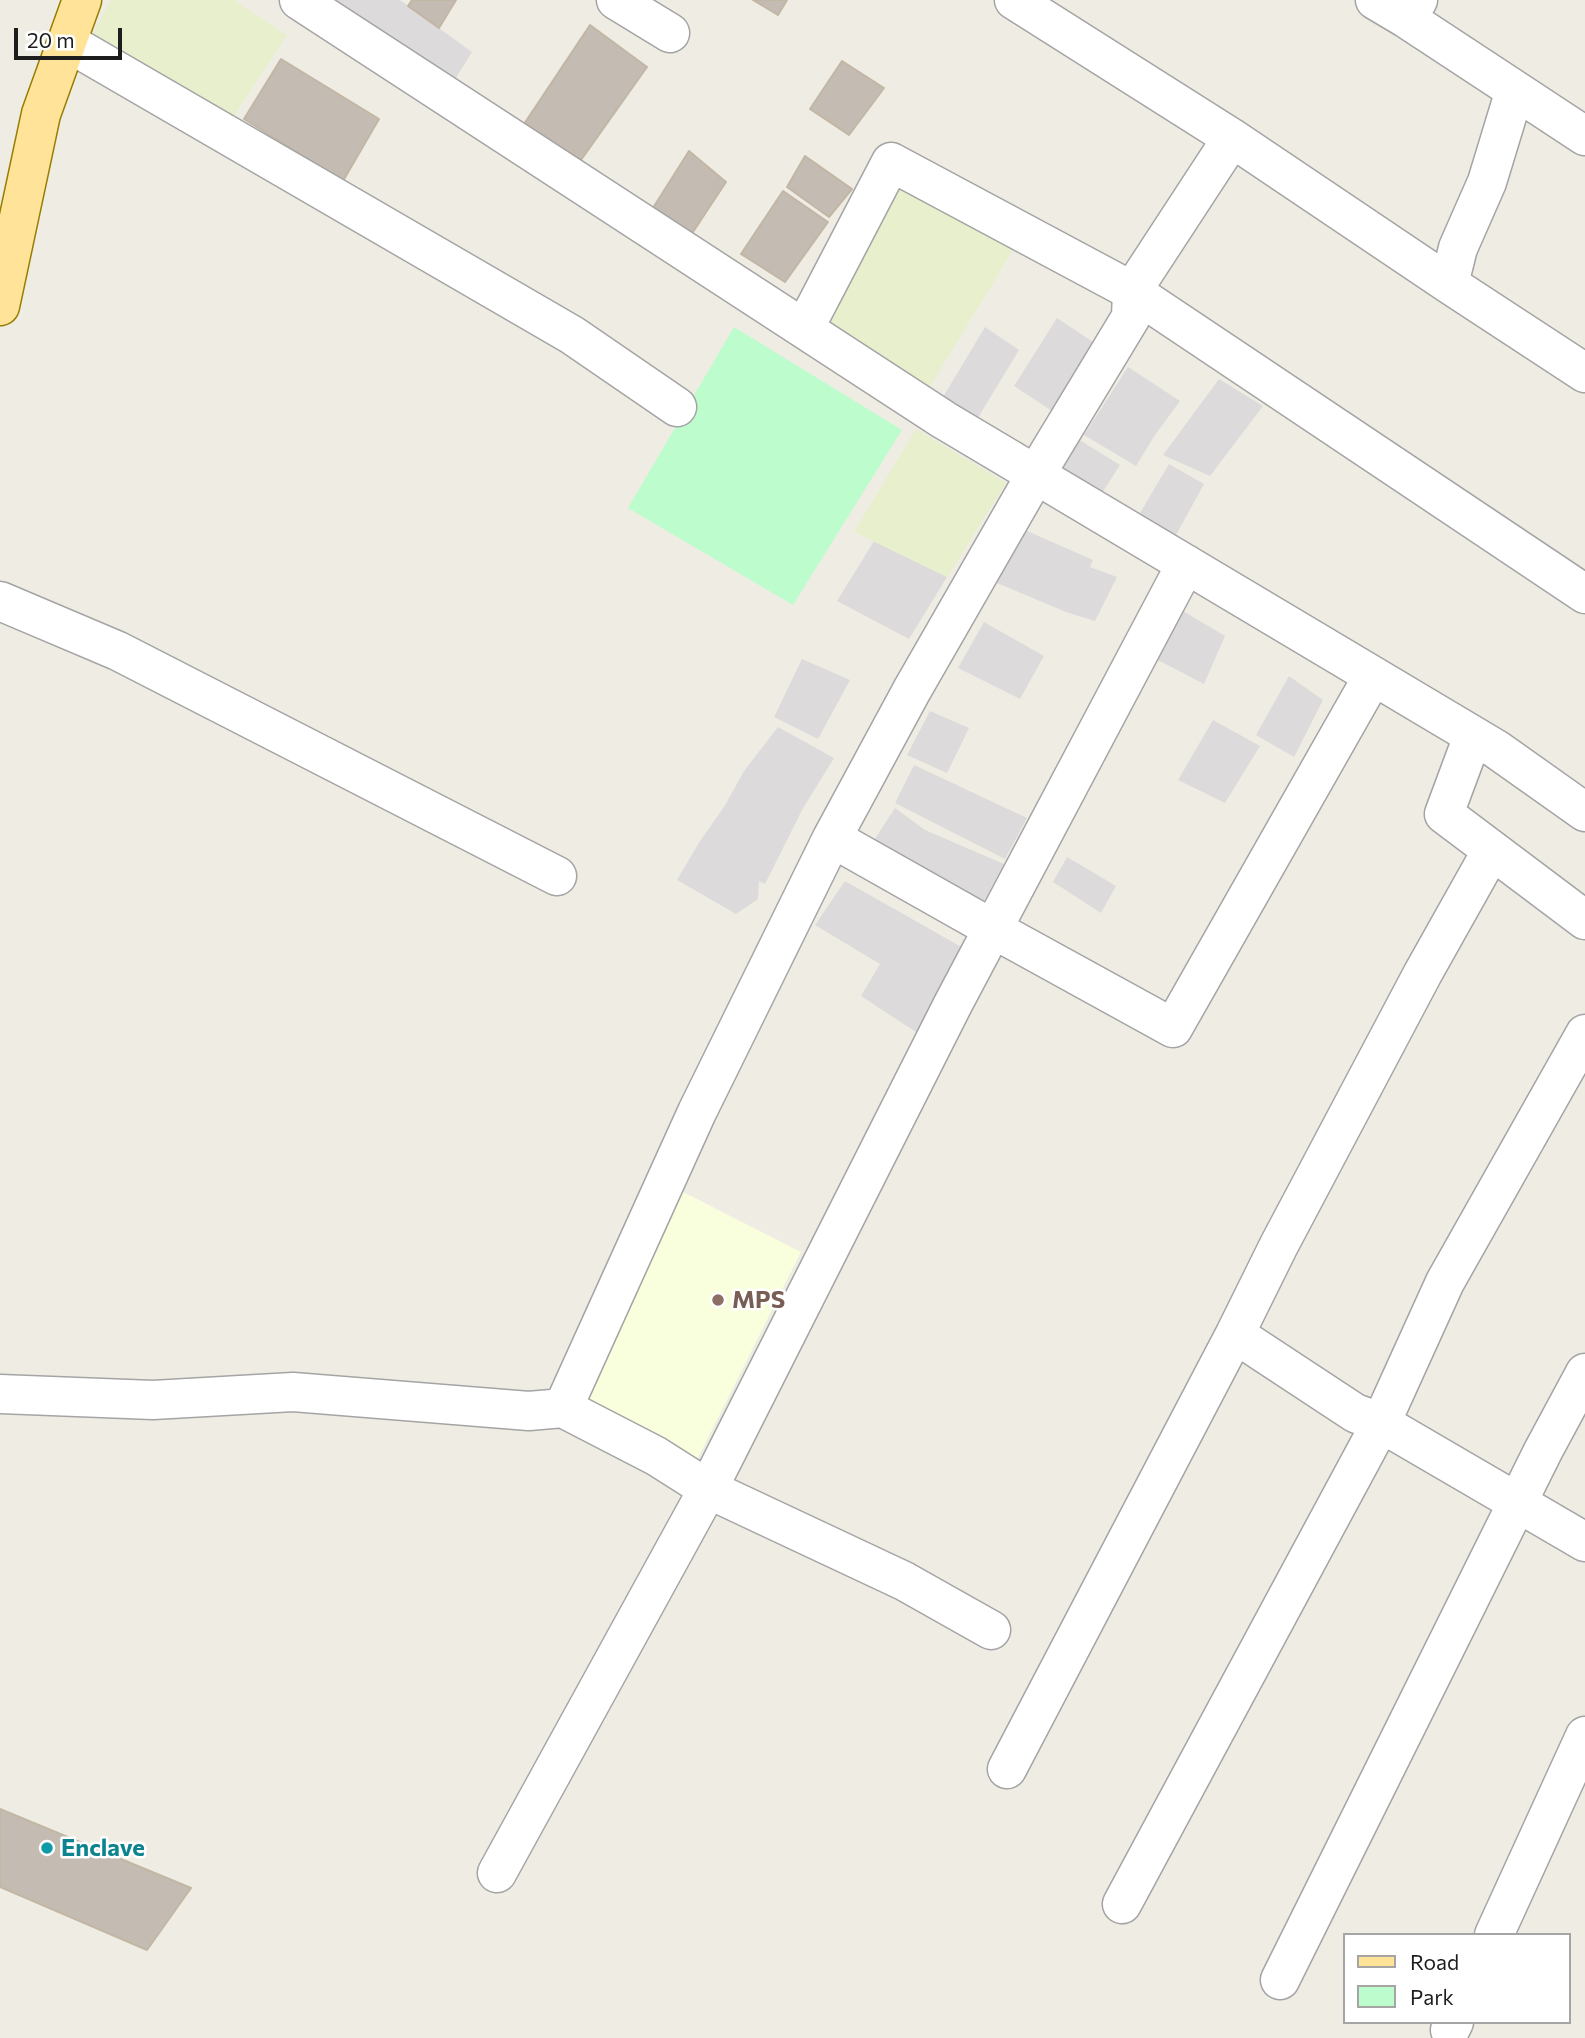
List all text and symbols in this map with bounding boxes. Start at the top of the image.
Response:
scale bar [18,14,126,58]
text: 20 m [27,27,75,52]
place label: MPS [732,1286,785,1314]
marker: MPS [710,1292,726,1308]
place label: Enclave [61,1834,145,1862]
marker: Enclave [39,1840,55,1856]
legend [1344,1933,1571,2024]
text: Road [1410,1949,1459,1974]
text: Park [1410,1984,1454,2009]

